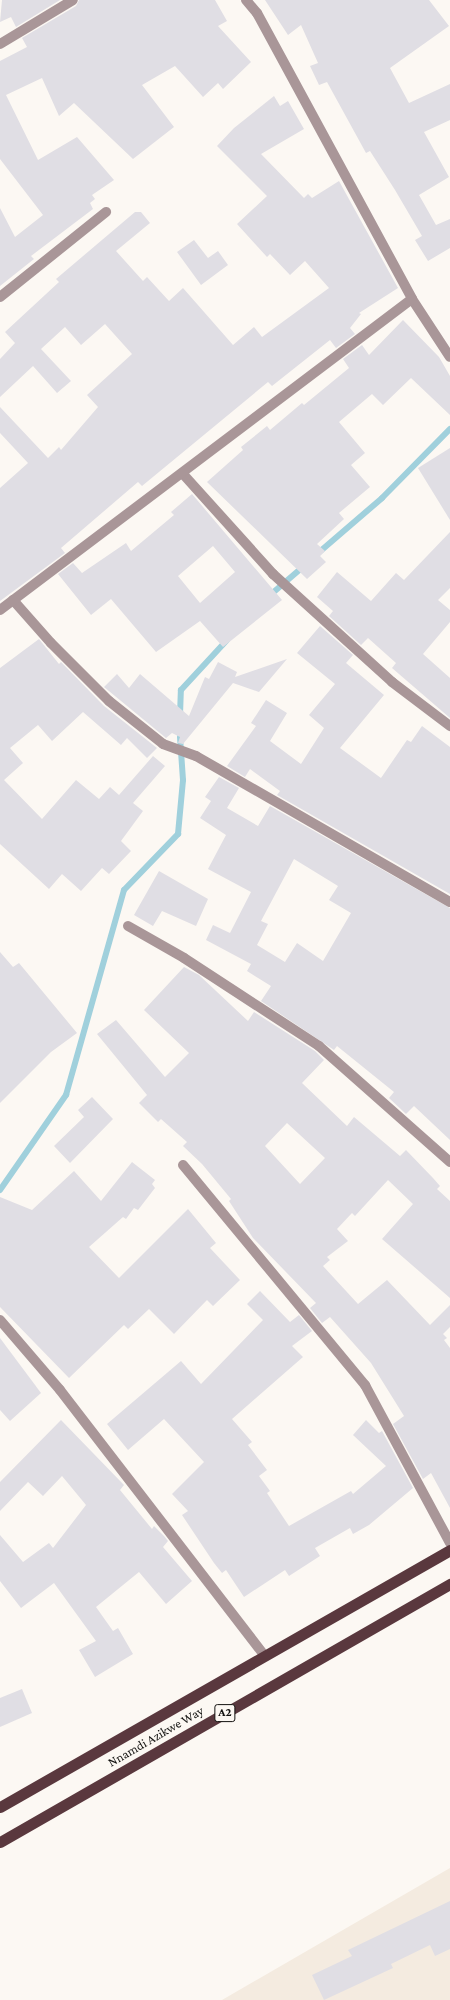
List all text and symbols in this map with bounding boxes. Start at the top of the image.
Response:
street label: Nnamdi Azikwe Way [105,1703,207,1771]
road number: A2 [214,1703,236,1723]

